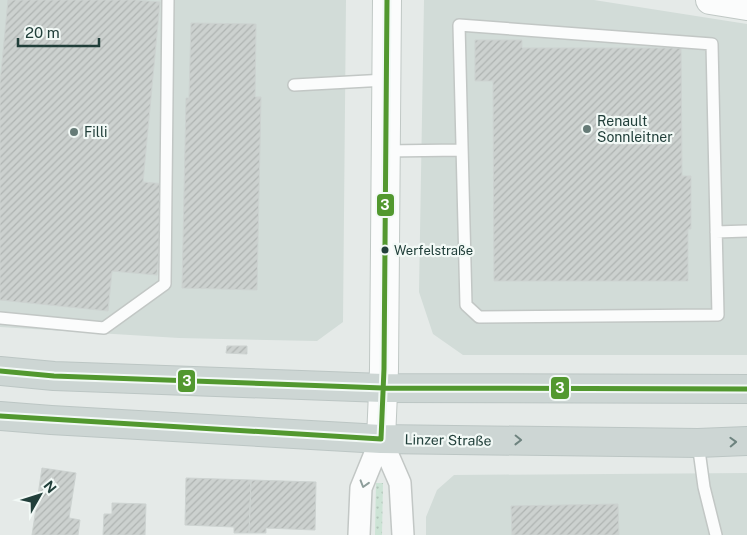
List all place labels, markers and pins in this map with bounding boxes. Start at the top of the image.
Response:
place label: Renault Sonnleitner [597,113,673,145]
marker: Renault Sonnleitner [581,123,593,135]
place label: Filli [84,124,108,140]
marker: Filli [68,126,80,138]
place label: Werfelstraße [394,243,473,258]
marker: Werfelstraße [380,245,390,255]

